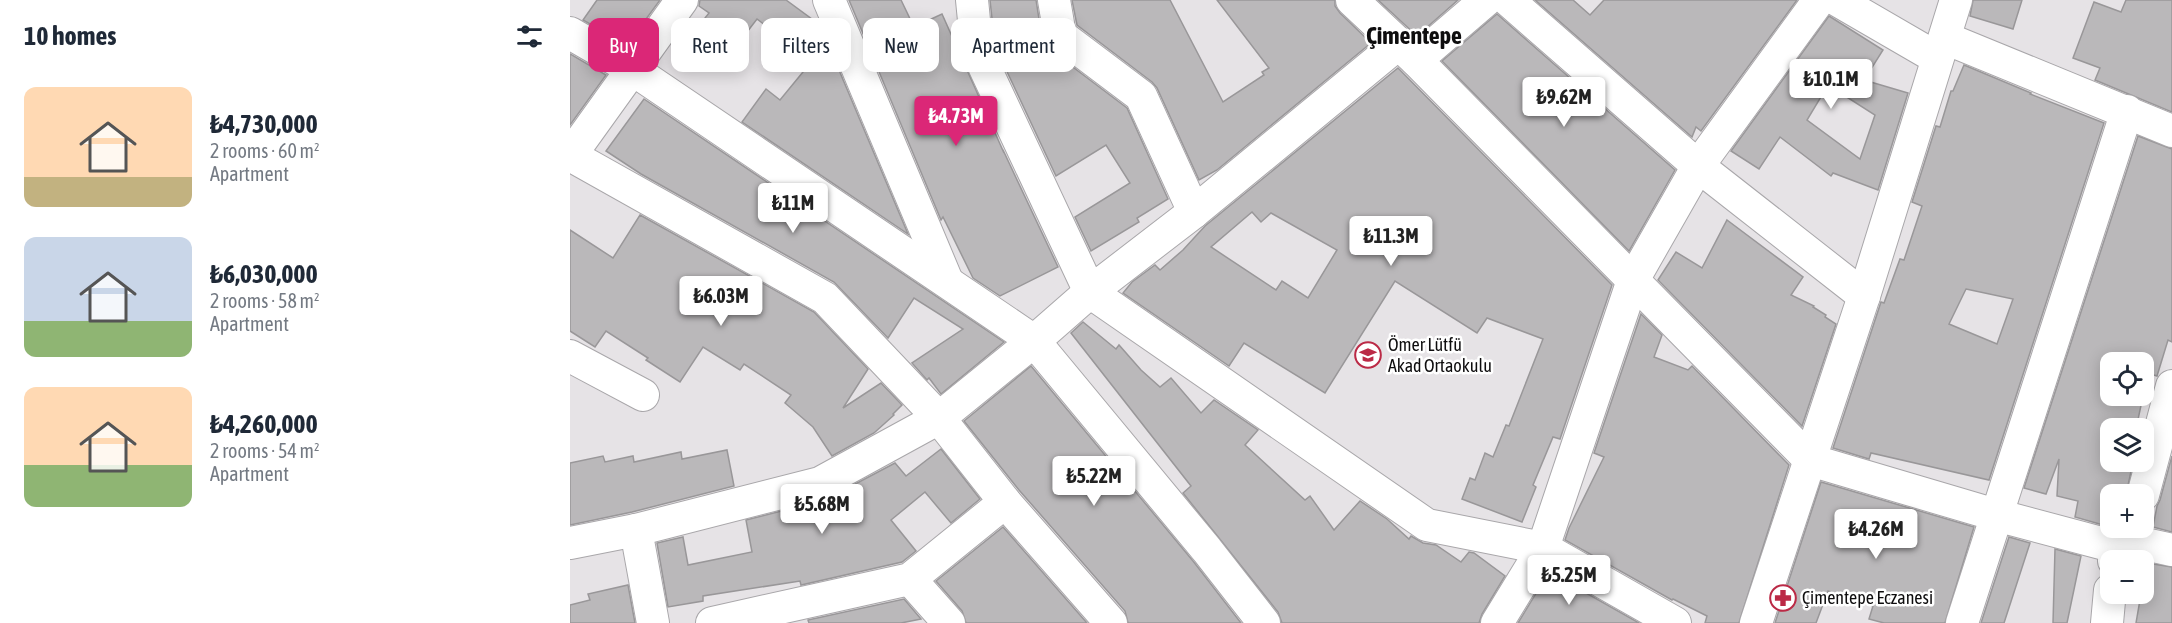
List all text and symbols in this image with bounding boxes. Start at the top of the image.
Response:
chip: Buy [588,18,659,72]
chip: Rent [671,18,749,72]
chip: Filters [761,18,851,72]
chip: New [863,18,939,72]
chip: Apartment [951,18,1076,72]
icon: filters [513,20,546,53]
text: 10 homes [24,21,117,51]
district label: Çimentepe [1366,22,1462,49]
pin: ₺10.1M [1782,59,1880,110]
text: ₺10.1M [1803,67,1859,90]
pin: ₺9.62M [1515,77,1613,128]
text: ₺9.62M [1536,85,1592,108]
pin: ₺4.73M [907,96,1005,147]
text: ₺4.73M [928,104,984,127]
text: ₺4,730,000 [210,109,318,139]
icon: home [72,111,144,183]
text: 2 rooms · 60 m² [210,139,320,162]
text: Apartment [210,162,289,185]
pin: ₺11M [757,183,829,234]
text: ₺11M [772,191,814,214]
pin: ₺11.3M [1342,216,1440,267]
text: ₺11.3M [1363,224,1419,247]
text: ₺6,030,000 [210,259,318,289]
icon: home [72,261,144,333]
pin: ₺6.03M [672,276,770,327]
text: ₺6.03M [693,284,749,307]
text: 2 rooms · 58 m² [210,289,320,312]
text: Apartment [210,312,289,335]
place label: Ömer Lütfü Akad Ortaokulu [1388,334,1492,376]
school or university icon: Ömer Lütfü Akad Ortaokulu [1353,340,1383,370]
map controls [2100,352,2154,604]
button: locate [2100,352,2154,406]
text: ₺4,260,000 [210,409,318,439]
icon: home [72,411,144,483]
button: layers [2100,418,2154,472]
text: 2 rooms · 54 m² [210,439,320,462]
pin: ₺5.22M [1045,456,1143,507]
text: Apartment [210,462,289,485]
text: ₺5.22M [1066,464,1122,487]
pin: ₺5.68M [773,484,871,535]
button: + [2100,484,2154,538]
text: ₺5.68M [794,492,850,515]
pin: ₺4.26M [1827,509,1925,560]
text: ₺4.26M [1848,517,1904,540]
button: − [2100,550,2154,604]
pin: ₺5.25M [1520,555,1618,606]
text: ₺5.25M [1541,563,1597,586]
pharmacy icon: Çimentepe Eczanesi [1768,583,1798,613]
place label: Çimentepe Eczanesi [1802,587,1933,608]

